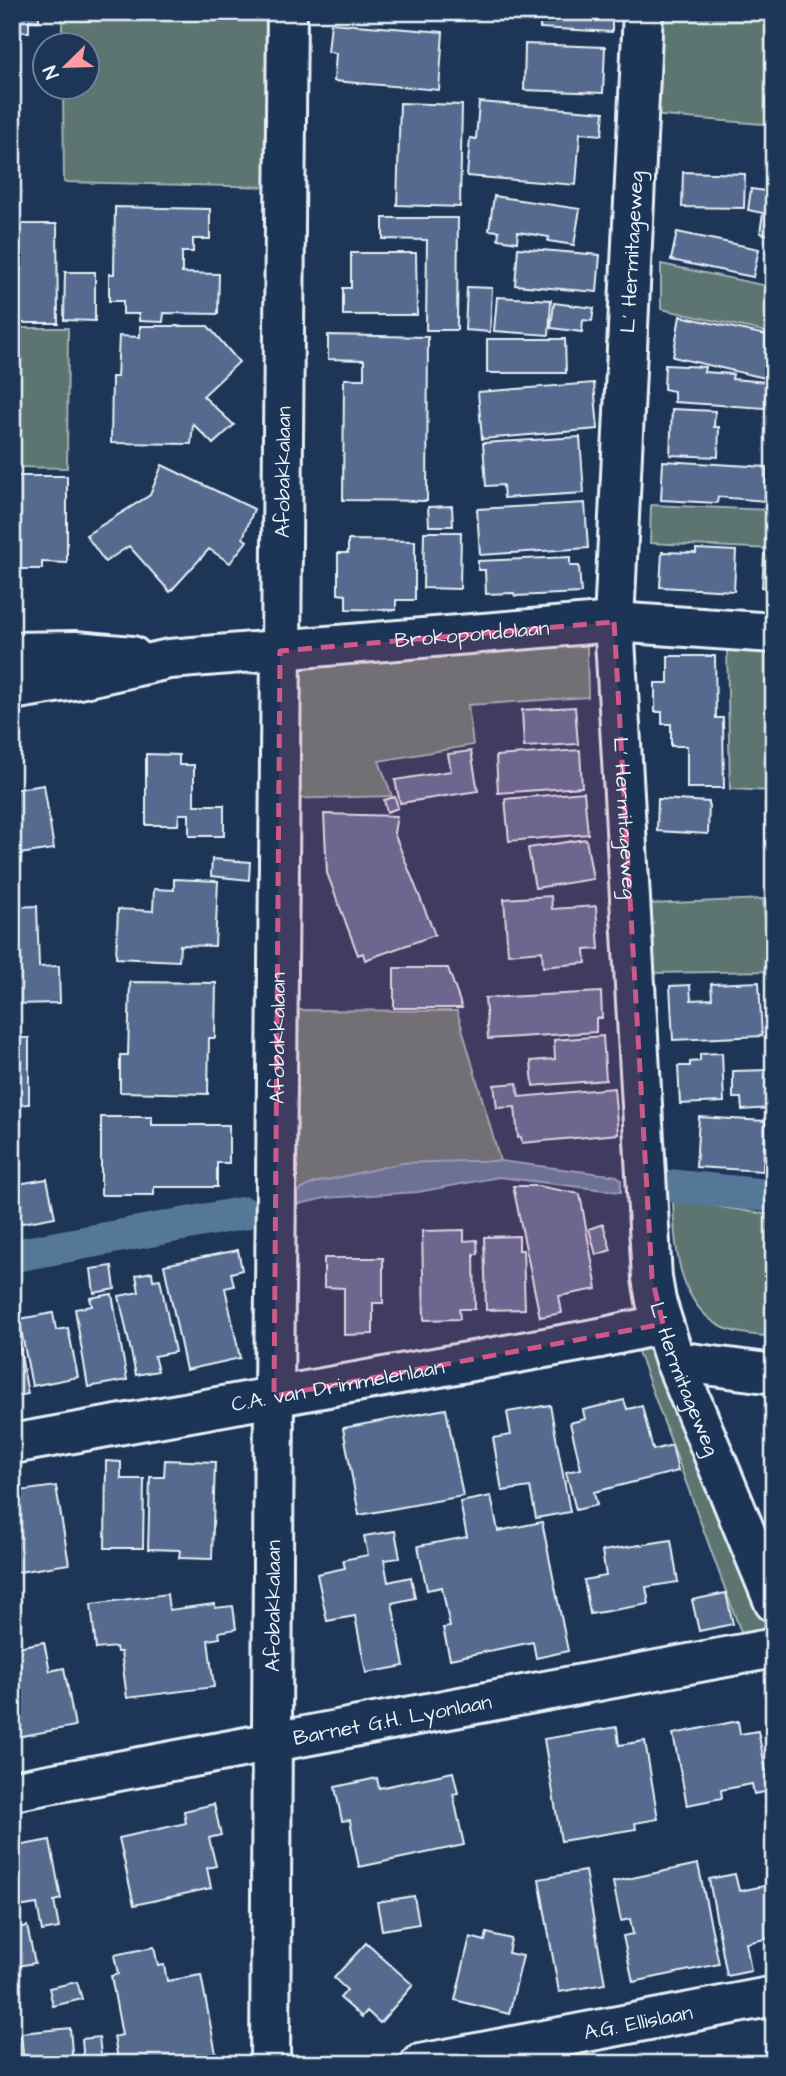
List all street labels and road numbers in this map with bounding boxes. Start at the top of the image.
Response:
street label: L' Hermitageweg [613,170,653,334]
street label: Afobakkalaan [268,406,298,538]
street label: Brokopondolaan [393,613,550,655]
street label: L' Hermitageweg [606,736,645,900]
street label: Afobakkalaan [262,972,292,1104]
street label: L' Hermitageweg [643,1298,727,1461]
street label: C.A. van Drimmelenlaan [229,1352,447,1419]
street label: Afobakkalaan [258,1540,288,1672]
street label: Barnet G.H. Lyonlaan [291,1687,494,1752]
street label: A.G. Ellislaan [581,1997,695,2047]

